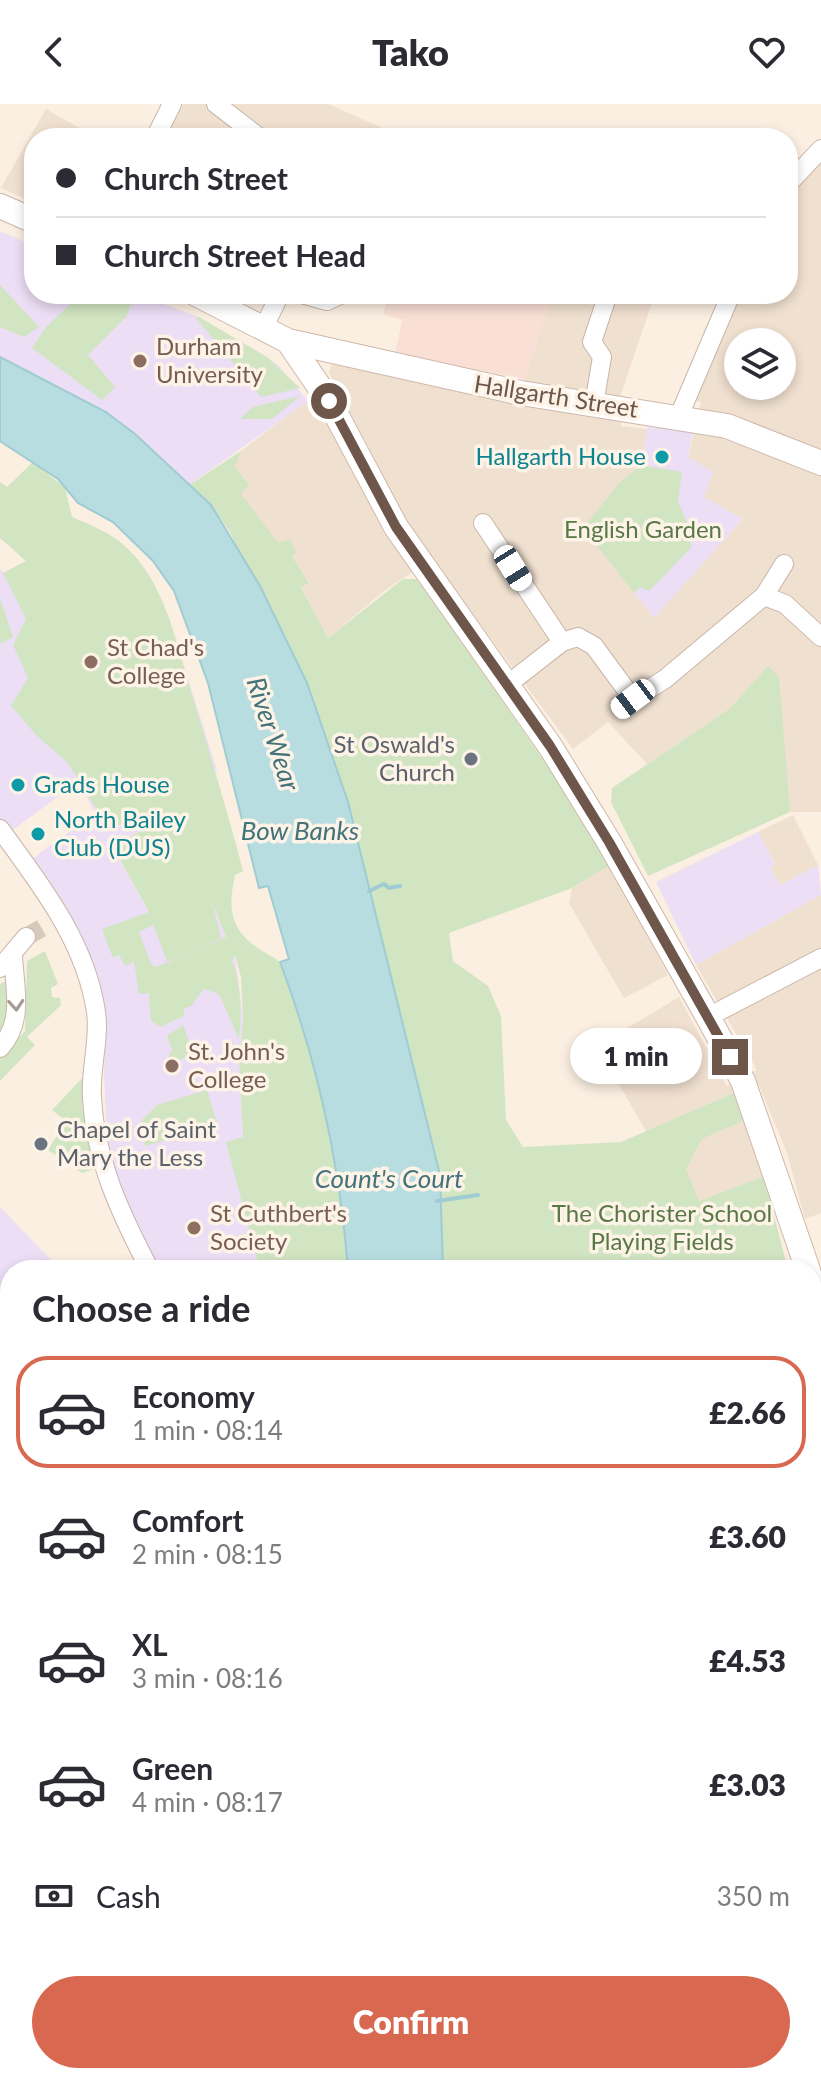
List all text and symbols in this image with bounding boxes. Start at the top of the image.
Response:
icon: back [32,30,76,74]
text: Tako [372,30,449,74]
icon: heart [745,30,789,74]
text: Church Street [104,160,288,196]
text: Church Street Head [104,237,366,273]
map controls [724,328,796,400]
button: layers [724,328,796,400]
place label: Durham University [156,331,264,388]
marker: Durham University [131,352,149,370]
street label: Hallgarth Street [472,368,641,423]
route start [311,383,347,419]
place label: Hallgarth House [475,441,646,470]
marker: Hallgarth House [653,448,671,466]
park label: English Garden [564,514,722,543]
car [490,541,536,595]
place label: St Chad's College [107,632,204,689]
marker: St Chad's College [82,653,100,671]
water label: River Wear [241,673,308,796]
car [607,675,659,723]
place label: St Oswald's Church [334,729,455,786]
marker: St Oswald's Church [462,750,480,768]
place label: Grads House [34,769,170,798]
marker: Grads House [9,776,27,794]
place label: North Bailey Club (DUS) [54,804,186,861]
water label: Bow Banks [241,814,359,846]
marker: North Bailey Club (DUS) [29,825,47,843]
one-way arrow [7,999,24,1012]
callout: 1 min [570,1029,702,1085]
place label: St. John's College [188,1036,285,1093]
route end [712,1039,748,1075]
text: 1 min [604,1040,668,1072]
marker: St. John's College [163,1057,181,1075]
place label: Chapel of Saint Mary the Less [57,1114,217,1171]
marker: Chapel of Saint Mary the Less [32,1135,50,1153]
water label: Count's Court [315,1162,463,1194]
place label: St Cuthbert's Society [210,1198,347,1255]
park label: The Chorister School Playing Fields [552,1198,772,1255]
marker: St Cuthbert's Society [185,1219,203,1237]
text: Choose a ride [32,1286,251,1330]
icon: car [36,1376,108,1448]
text: Economy [132,1378,255,1414]
text: £2.66 [709,1394,786,1430]
text: 1 min · 08:14 [132,1414,283,1446]
icon: car [36,1500,108,1572]
text: Comfort [132,1502,244,1538]
text: £3.60 [709,1518,786,1554]
text: 2 min · 08:15 [132,1538,283,1570]
icon: car [36,1624,108,1696]
text: XL [132,1626,168,1662]
text: £4.53 [709,1642,786,1678]
text: 3 min · 08:16 [132,1662,283,1694]
icon: car [36,1748,108,1820]
text: Green [132,1750,213,1786]
text: £3.03 [709,1766,786,1802]
text: 4 min · 08:17 [132,1786,283,1818]
icon: cash [32,1874,76,1918]
text: Cash [96,1878,161,1914]
text: 350 m [717,1880,790,1912]
button: Confirm [32,1976,790,2068]

